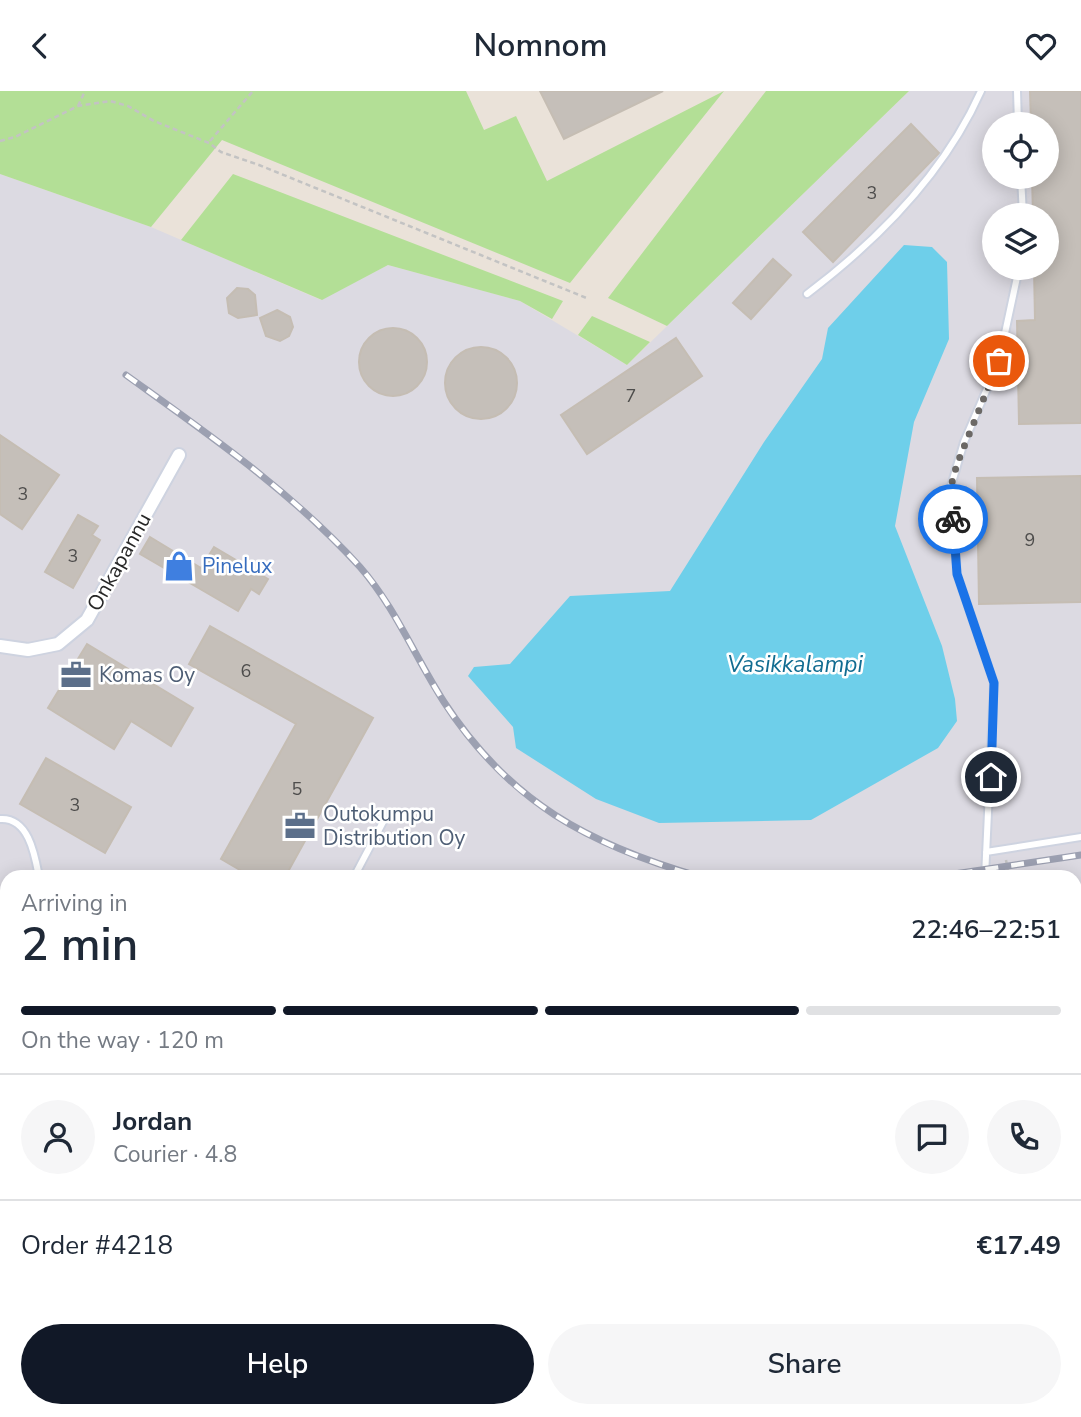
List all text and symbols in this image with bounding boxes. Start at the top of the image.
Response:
text: Nomnom [474,24,607,67]
icon: back [21,27,59,65]
icon: heart [1022,27,1060,65]
map controls [982,112,1059,280]
button: locate [982,112,1059,189]
house number: 3 [867,181,877,205]
button: layers [982,203,1059,280]
pin [969,331,1029,391]
icon: bag [980,342,1018,380]
house number: 7 [626,384,636,408]
house number: 3 [18,482,28,506]
courier [918,484,988,554]
icon: bike [934,500,972,538]
street label: Onkapannu [80,508,158,616]
house number: 9 [1025,528,1035,552]
house number: 3 [68,544,78,568]
shop icon: Pinelux [162,549,196,583]
place label: Pinelux [202,552,272,580]
water label: Vasikkalampi [727,649,863,680]
office icon: Komas Oy [59,658,93,692]
house number: 6 [241,659,251,683]
place label: Komas Oy [99,661,195,689]
pin [961,747,1021,807]
icon: home [972,758,1010,796]
house number: 5 [292,777,302,801]
house number: 3 [70,793,80,817]
place label: Outokumpu Distribution Oy [323,800,466,852]
office icon: Outokumpu Distribution Oy [283,809,317,843]
text: Arriving in [21,888,128,919]
text: 22:46–22:51 [911,912,1061,947]
text: 2 min [21,913,138,976]
text: On the way · 120 m [21,1025,224,1056]
button: person [21,1100,95,1174]
button: chat [895,1100,969,1174]
button: phone [987,1100,1061,1174]
text: Jordan [113,1104,192,1139]
text: Courier · 4.8 [113,1139,237,1170]
text: Order #4218 [21,1228,173,1263]
text: €17.49 [977,1228,1061,1263]
button: Help [21,1324,534,1404]
button: Share [548,1324,1061,1404]

